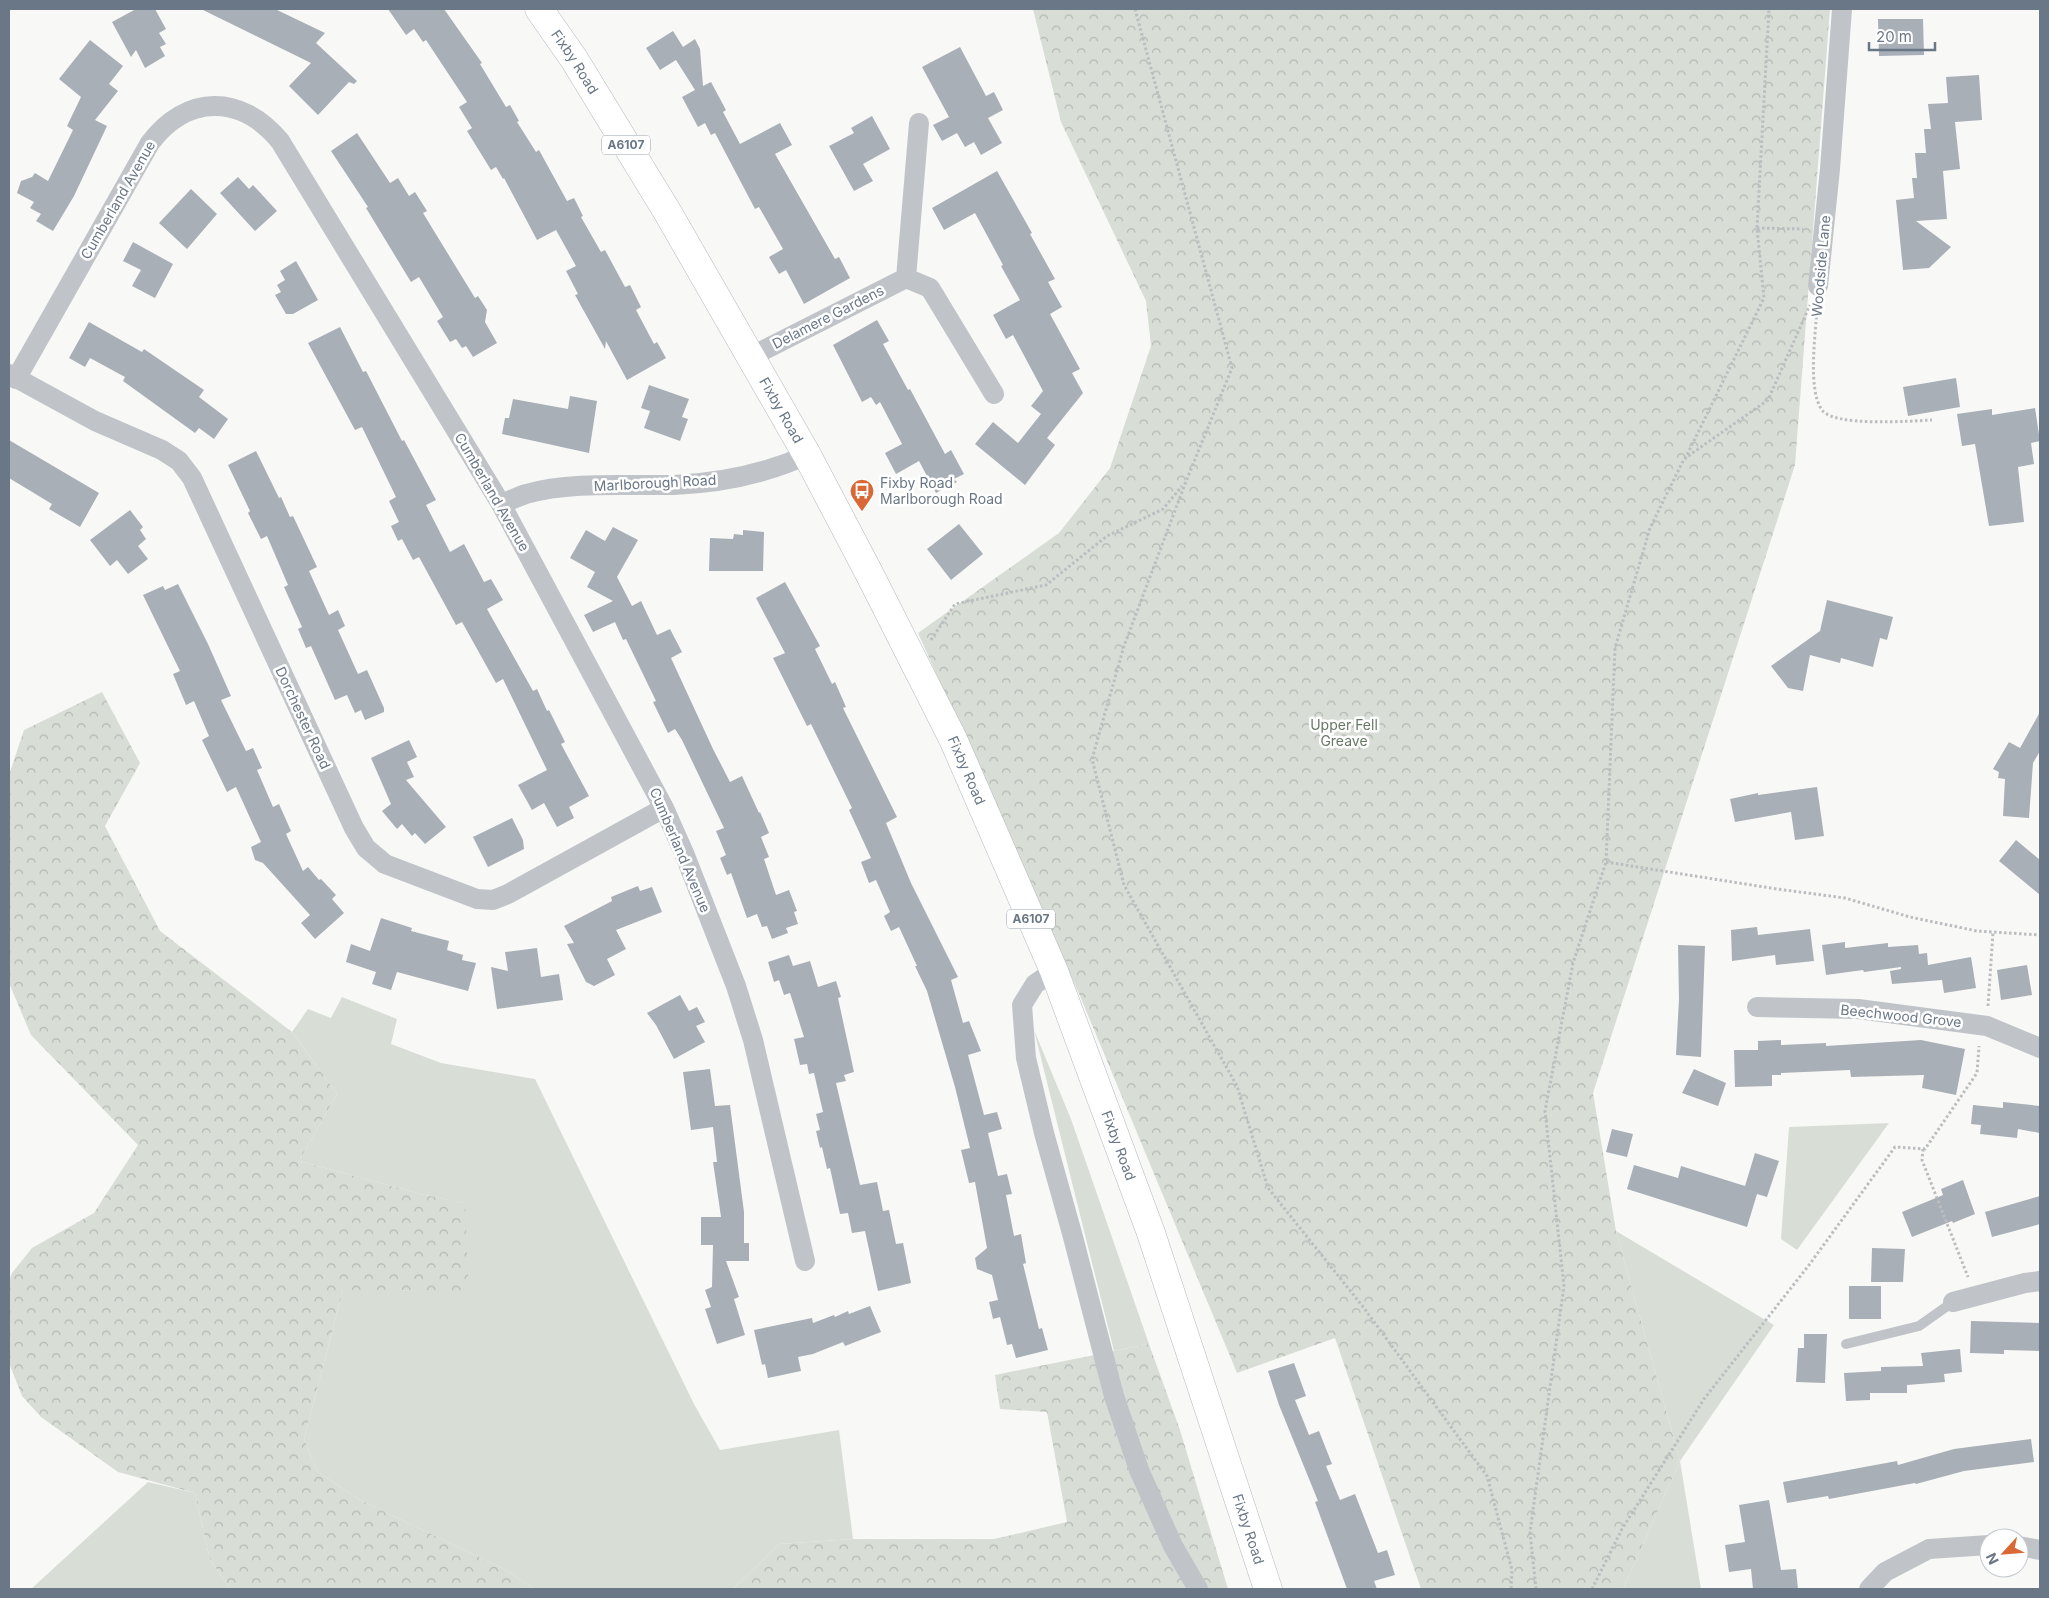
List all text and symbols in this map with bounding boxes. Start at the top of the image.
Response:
scale bar [1869,20,1935,52]
street label: Fixby Road [548,26,602,97]
text: 20 m [1876,27,1912,46]
road number: A6107 [602,136,650,154]
street label: Cumberland Avenue [77,137,158,262]
street label: Woodside Lane [1808,214,1833,318]
street label: Delamere Gardens [769,281,886,352]
street label: Fixby Road [756,374,807,446]
street label: Cumberland Avenue [452,429,533,554]
street label: Marlborough Road [593,471,717,494]
place label: Fixby Road Marlborough Road [880,474,1003,507]
bus stop icon: Fixby Road Marlborough Road [849,478,875,512]
street label: Dorchester Road [272,664,335,772]
park label: Upper Fell Greave [1310,716,1378,749]
street label: Fixby Road [945,733,989,807]
street label: Cumberland Avenue [646,785,715,915]
road number: A6107 [1007,910,1055,929]
street label: Beechwood Grove [1840,1001,1962,1030]
street label: Fixby Road [1098,1108,1140,1183]
street label: Fixby Road [1229,1492,1268,1566]
north arrow [1979,1528,2029,1578]
text: N [1982,1550,2002,1567]

